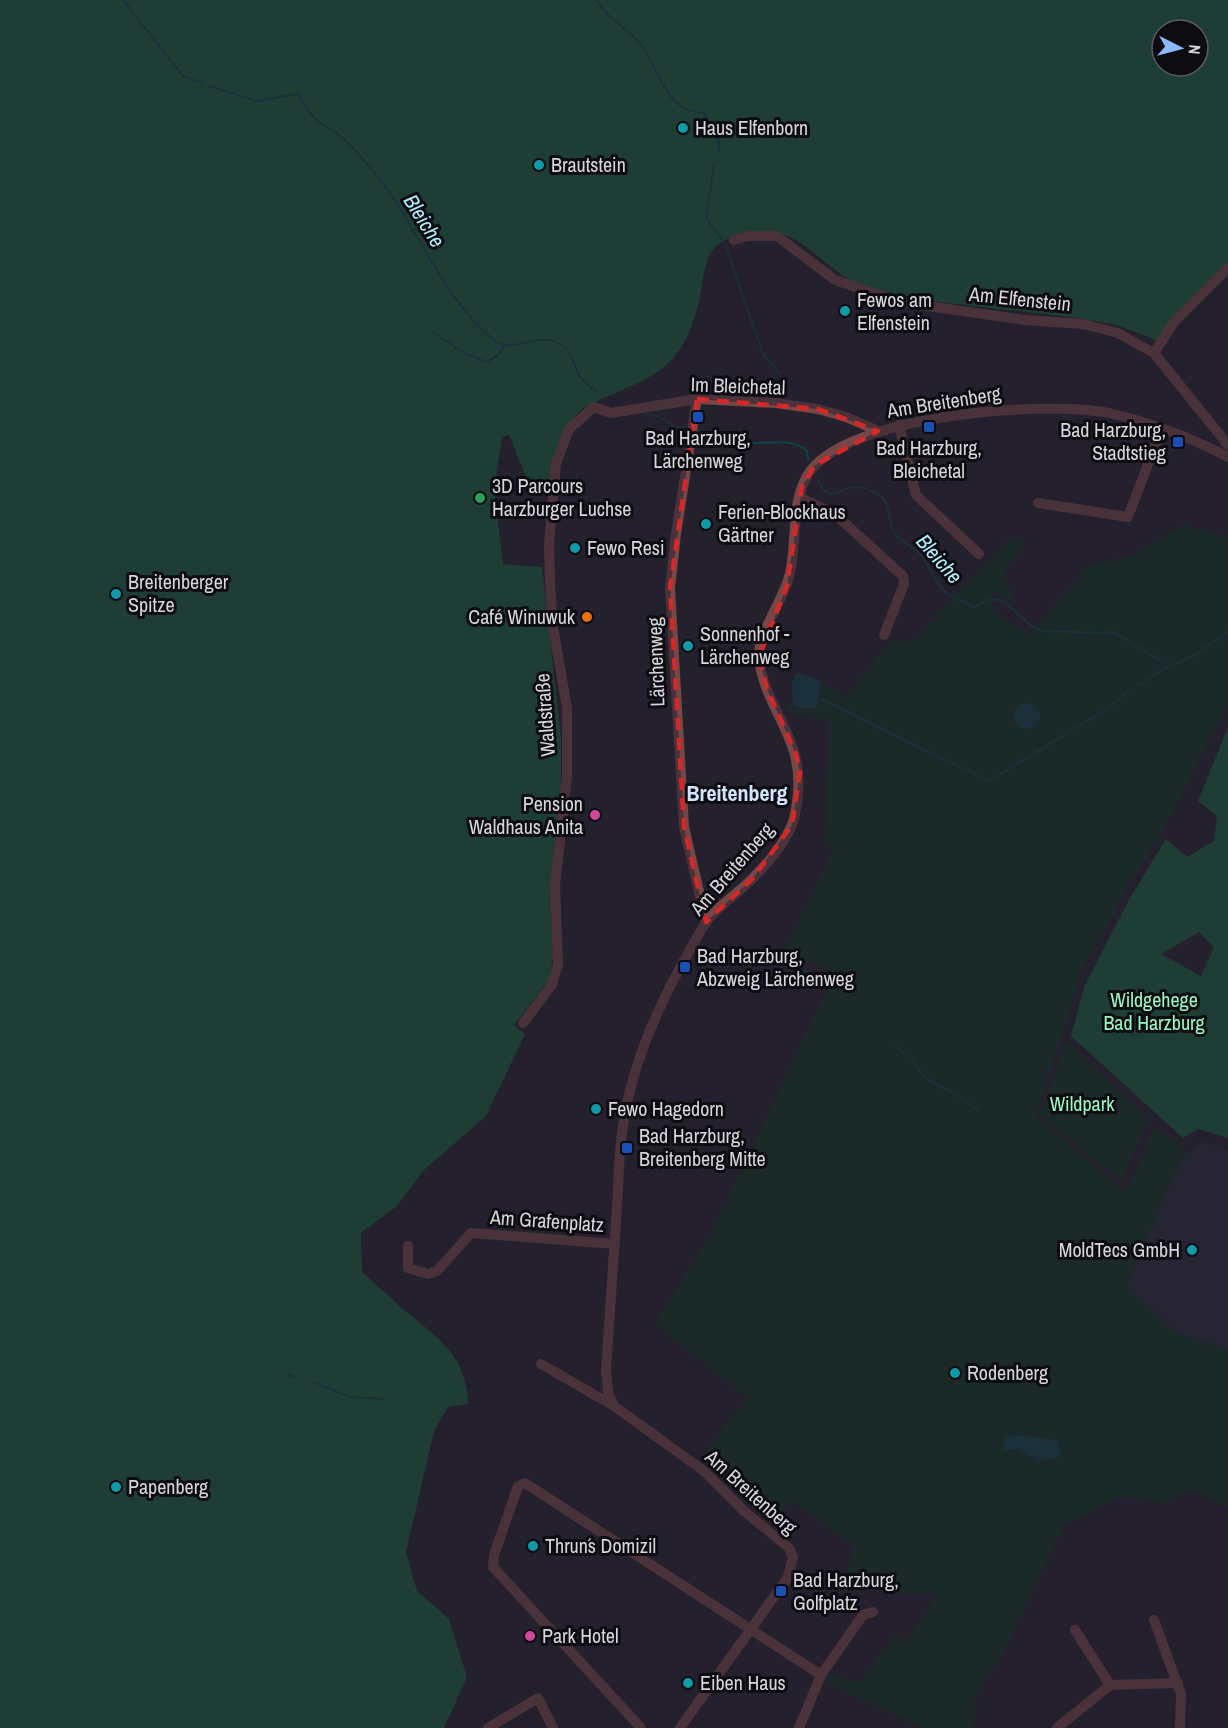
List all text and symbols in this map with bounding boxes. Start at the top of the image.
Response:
north arrow [1150,18,1210,78]
text: N [1183,44,1206,55]
place label: Haus Elfenborn [695,114,808,141]
marker: Haus Elfenborn [676,121,690,135]
place label: Brautstein [551,151,626,178]
marker: Brautstein [532,158,546,172]
water label: Bleiche [397,189,452,253]
street label: Am Elfenstein [967,280,1072,317]
place label: Fewos am Elfenstein [857,286,932,336]
marker: Fewos am Elfenstein [838,304,852,318]
street label: Im Bleichetal [690,370,786,401]
street label: Am Breitenberg [884,379,1003,424]
marker: Bad Harzburg, Lärchenweg [691,410,705,424]
place label: Bad Harzburg, Stadtstieg [1060,416,1166,466]
marker: Bad Harzburg, Bleichetal [922,420,936,434]
place label: Bad Harzburg, Lärchenweg [645,424,751,474]
place label: Bad Harzburg, Bleichetal [876,434,982,484]
marker: Bad Harzburg, Stadtstieg [1171,435,1185,449]
place label: 3D Parcours Harzburger Luchse [492,472,631,522]
marker: 3D Parcours Harzburger Luchse [473,491,487,505]
place label: Ferien-Blockhaus Gärtner [718,498,846,548]
marker: Ferien-Blockhaus Gärtner [699,517,713,531]
water label: Bleiche [910,527,969,590]
place label: Fewo Resi [587,534,665,561]
marker: Fewo Resi [568,541,582,555]
place label: Breitenberger Spitze [128,568,229,618]
marker: Breitenberger Spitze [109,587,123,601]
place label: Café Winuwuk [468,603,576,630]
marker: Café Winuwuk [580,610,594,624]
street label: Lärchenweg [640,617,671,707]
place label: Sonnenhof - Lärchenweg [700,620,790,670]
marker: Sonnenhof - Lärchenweg [681,639,695,653]
street label: Waldstraße [528,673,561,758]
district label: Breitenberg [686,778,788,808]
place label: Pension Waldhaus Anita [469,790,583,840]
marker: Pension Waldhaus Anita [588,808,602,822]
street label: Am Breitenberg [683,816,779,922]
place label: Bad Harzburg, Abzweig Lärchenweg [696,942,854,992]
marker: Bad Harzburg, Abzweig Lärchenweg [678,960,692,974]
park label: Wildgehege Bad Harzburg [1103,986,1205,1036]
park label: Wildpark [1050,1090,1115,1117]
place label: Fewo Hagedorn [608,1095,724,1122]
marker: Fewo Hagedorn [589,1102,603,1116]
place label: Bad Harzburg, Breitenberg Mitte [639,1122,766,1172]
marker: Bad Harzburg, Breitenberg Mitte [620,1141,634,1155]
street label: Am Grafenplatz [488,1203,605,1238]
place label: MoldTecs GmbH [1059,1236,1180,1263]
marker: MoldTecs GmbH [1185,1243,1199,1257]
place label: Rodenberg [967,1359,1048,1386]
marker: Rodenberg [948,1366,962,1380]
street label: Am Breitenberg [699,1442,803,1540]
place label: Papenberg [128,1473,208,1500]
marker: Papenberg [109,1480,123,1494]
place label: Thrun´s Domizil [545,1532,656,1559]
marker: Thrun´s Domizil [526,1539,540,1553]
place label: Bad Harzburg, Golfplatz [793,1566,899,1616]
marker: Bad Harzburg, Golfplatz [774,1584,788,1598]
place label: Park Hotel [542,1622,619,1649]
marker: Park Hotel [523,1629,537,1643]
place label: Eiben Haus [700,1669,786,1696]
marker: Eiben Haus [681,1676,695,1690]

